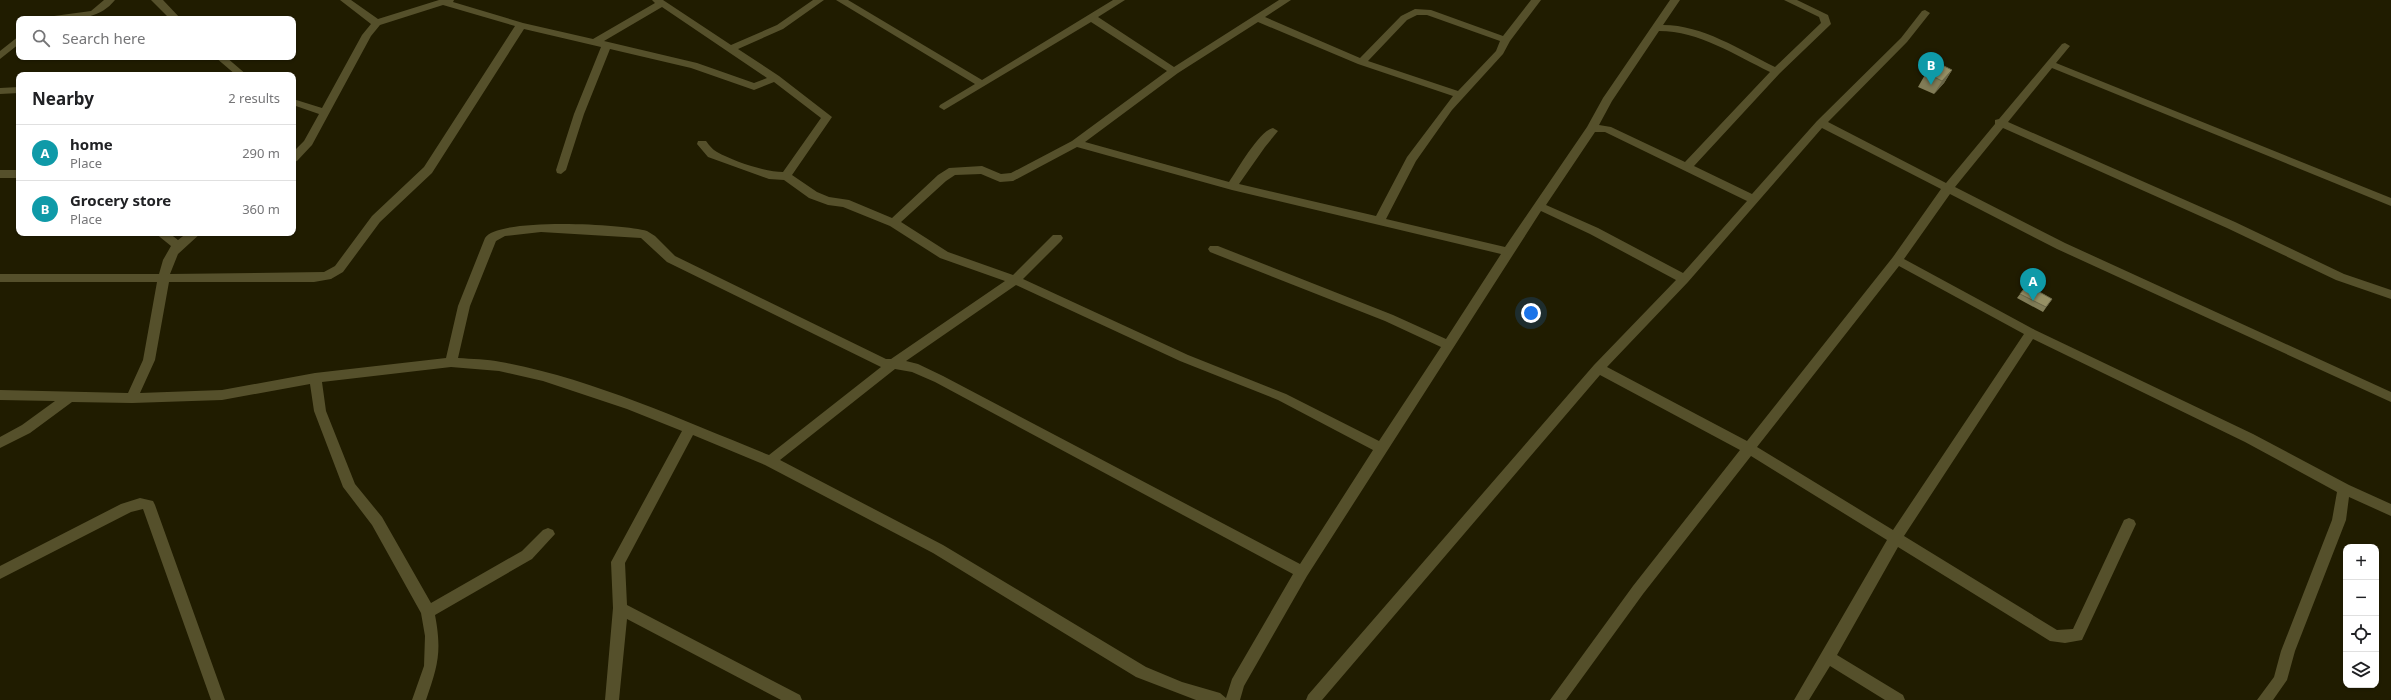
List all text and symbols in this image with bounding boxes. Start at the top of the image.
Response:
search box [16,16,296,60]
icon: search [30,27,52,49]
text: Search here [62,28,145,48]
pin: B [1918,52,1944,85]
text: Nearby [32,87,94,110]
text: 2 results [228,89,280,107]
text: home [70,134,113,154]
text: A [41,144,50,162]
text: 290 m [242,144,280,162]
text: Place [70,154,102,172]
text: Grocery store [70,190,171,210]
text: B [41,200,49,218]
text: 360 m [242,200,280,218]
text: Place [70,210,102,228]
pin: A [2020,268,2046,301]
your location [1521,303,1541,323]
map controls [2343,544,2379,688]
button: + [2343,544,2379,580]
button: − [2343,580,2379,616]
button: locate [2343,616,2379,652]
button: layers [2343,652,2379,688]

